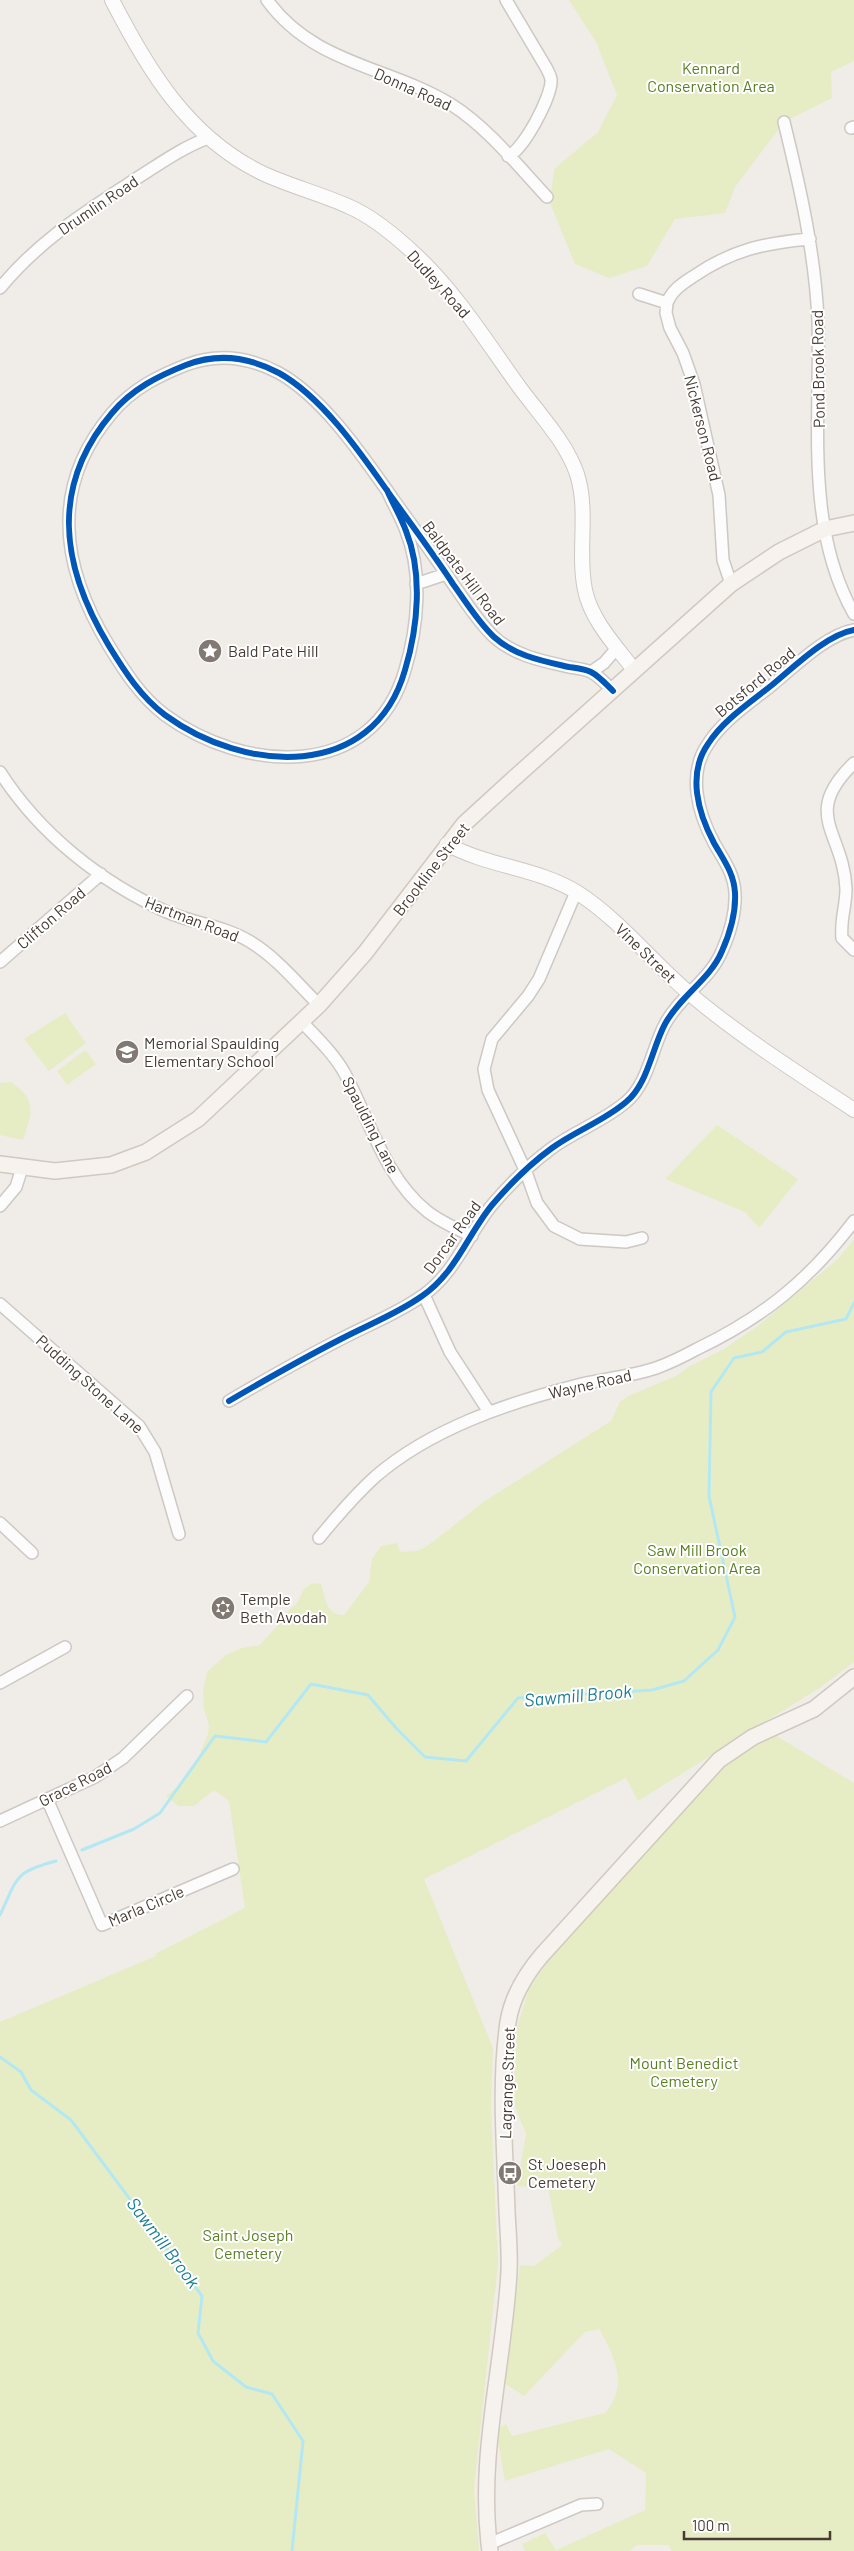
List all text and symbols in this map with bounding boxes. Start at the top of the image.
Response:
park label: Kennard Conservation Area [647,58,775,95]
street label: Donna Road [372,63,455,114]
street label: Drumlin Road [54,171,141,238]
street label: Dudley Road [404,246,475,322]
street label: Pond Brook Road [807,310,828,428]
street label: Nickerson Road [681,373,726,483]
street label: Baldpate Hill Road [419,517,510,628]
place icon: Bald Pate Hill [197,638,223,664]
place label: Bald Pate Hill [228,641,318,660]
street label: Botsford Road [711,643,799,721]
street label: Brookline Street [388,818,473,919]
street label: Clifton Road [12,883,89,953]
street label: Hartman Road [143,892,242,945]
street label: Vine Street [612,919,681,986]
place label: Memorial Spaulding Elementary School [144,1033,279,1070]
school or university icon: Memorial Spaulding Elementary School [114,1039,140,1065]
street label: Spaulding Lane [339,1073,404,1176]
street label: Dorcar Road [419,1197,484,1277]
street label: Pudding Stone Lane [33,1330,148,1437]
street label: Wayne Road [547,1365,633,1402]
park label: Saw Mill Brook Conservation Area [633,1540,761,1577]
place label: Temple Beth Avodah [240,1589,327,1626]
synagogue icon: Temple Beth Avodah [210,1595,236,1621]
water label: Sawmill Brook [523,1679,633,1711]
street label: Grace Road [35,1757,114,1810]
street label: Marla Circle [105,1881,187,1930]
street label: Lagrange Street [495,2026,518,2139]
park label: Mount Benedict Cemetery [630,2053,738,2090]
place label: St Joeseph Cemetery [528,2154,606,2191]
bus stop icon: St Joeseph Cemetery [497,2160,523,2186]
water label: Sawmill Brook [123,2193,205,2292]
park label: Saint Joseph Cemetery [203,2225,293,2262]
scale bar [684,2508,830,2540]
text: 100 m [692,2516,730,2534]

